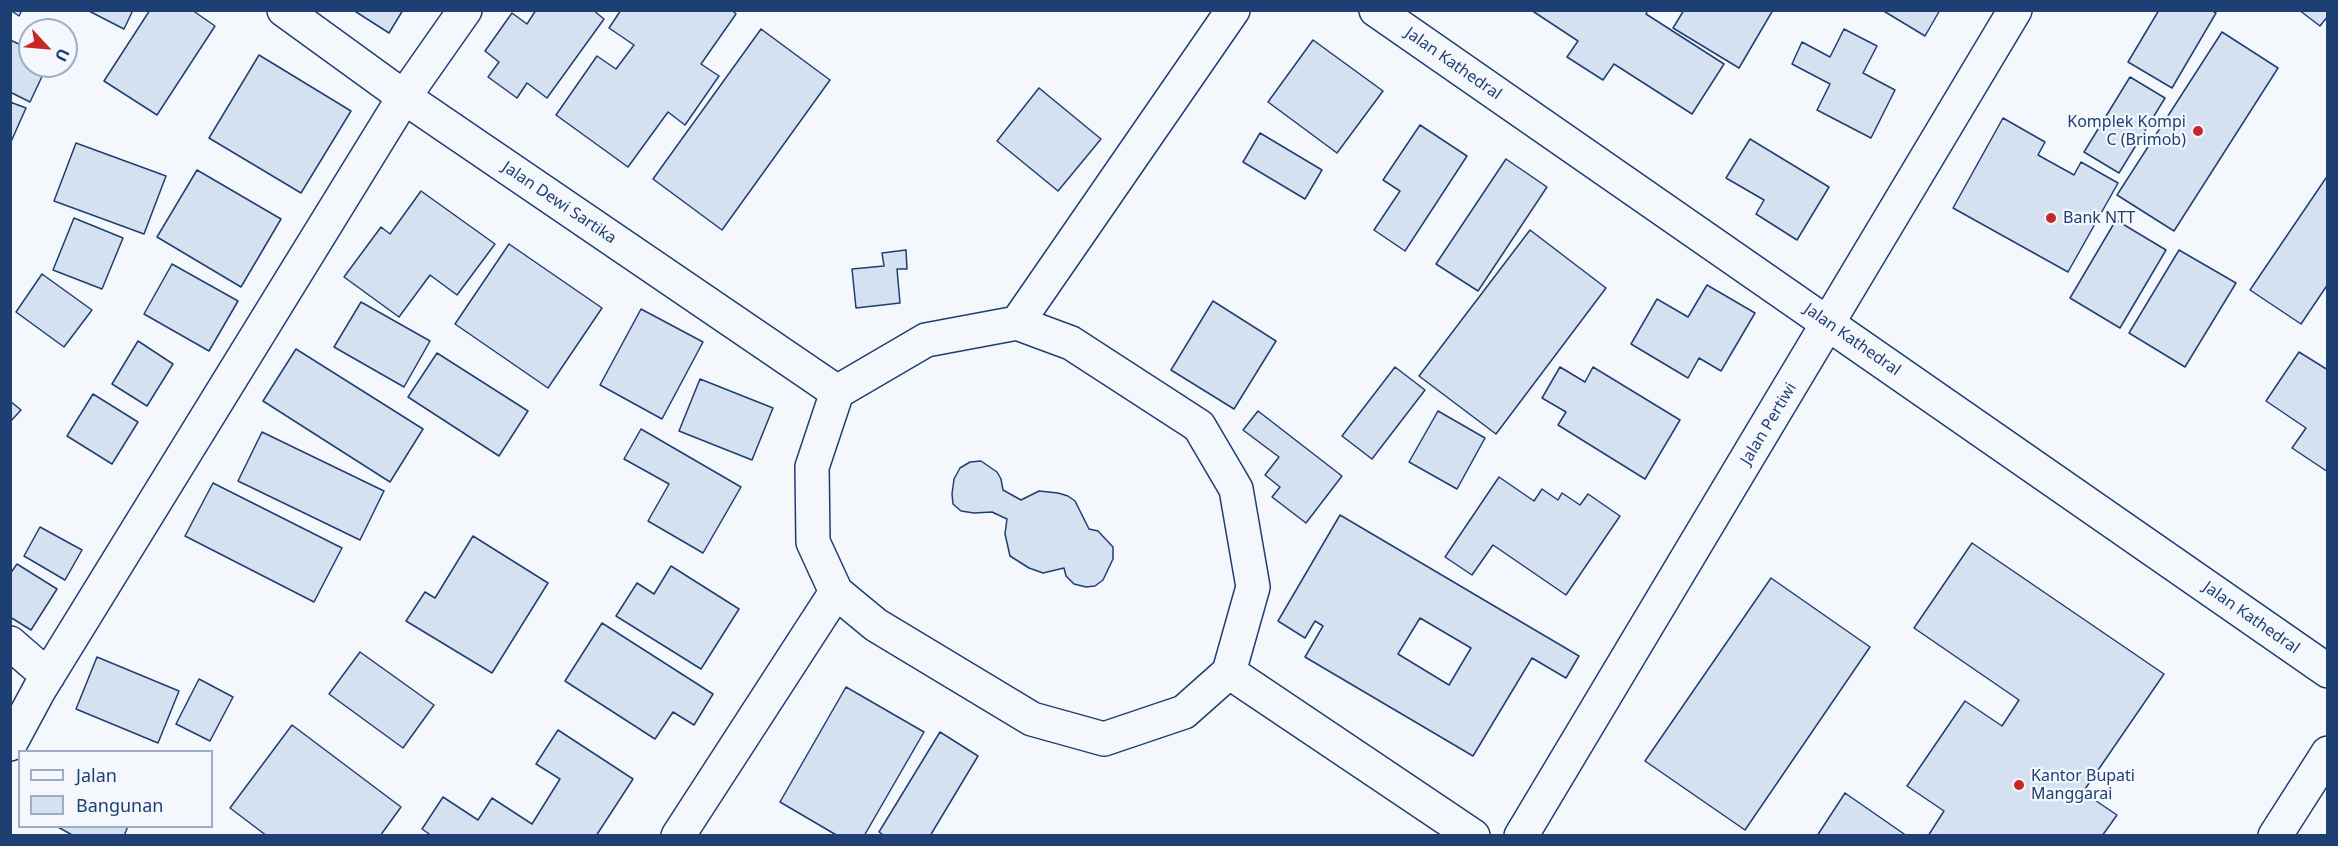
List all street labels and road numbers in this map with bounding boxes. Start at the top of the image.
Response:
street label: Jalan Kathedral [1401,24,1505,104]
street label: Jalan Dewi Sartika [498,158,620,248]
street label: Jalan Kathedral [1800,300,1904,380]
street label: Jalan Pertiwi [1737,379,1801,469]
street label: Jalan Kathedral [2199,578,2303,658]

